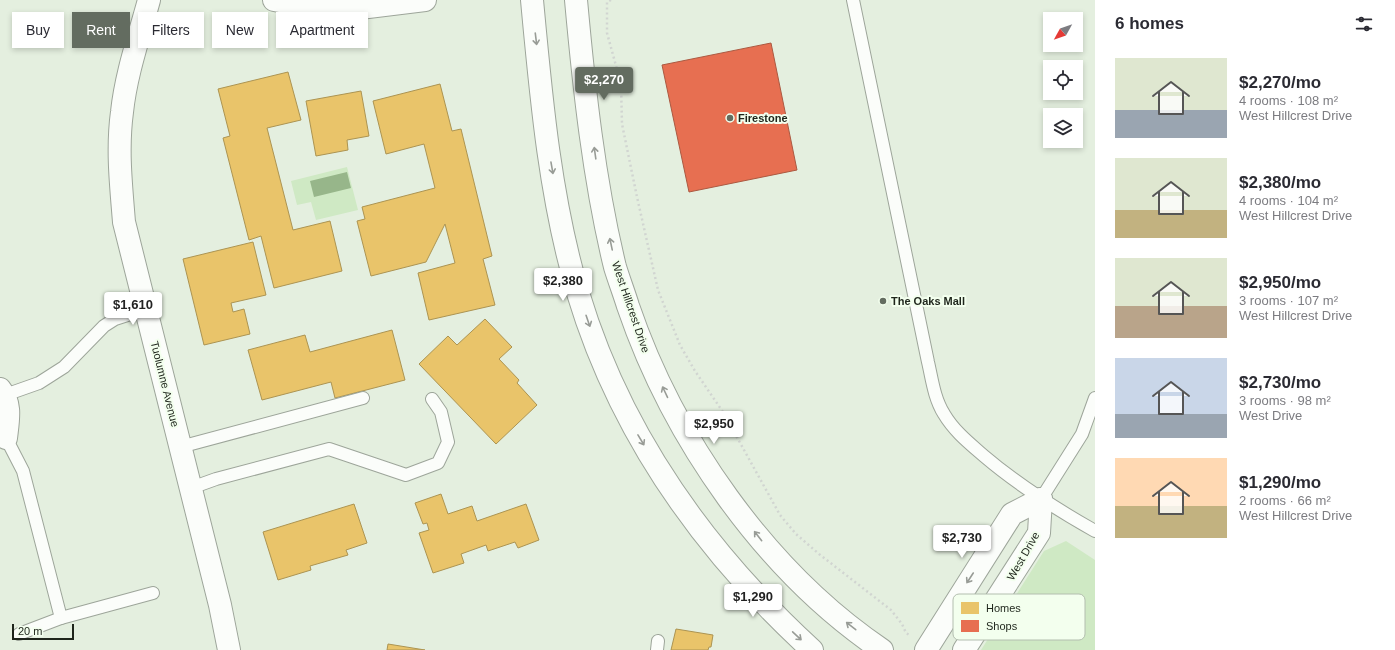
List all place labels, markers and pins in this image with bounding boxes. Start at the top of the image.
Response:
pin: $2,270 [571,67,637,101]
place label: Firestone [738,112,788,124]
marker: Firestone [725,113,735,123]
pin: $2,380 [530,268,596,302]
pin: $1,610 [100,292,166,326]
place label: The Oaks Mall [891,295,965,307]
marker: The Oaks Mall [878,296,888,306]
pin: $2,950 [681,411,747,445]
pin: $2,730 [929,525,995,559]
pin: $1,290 [720,584,786,618]

